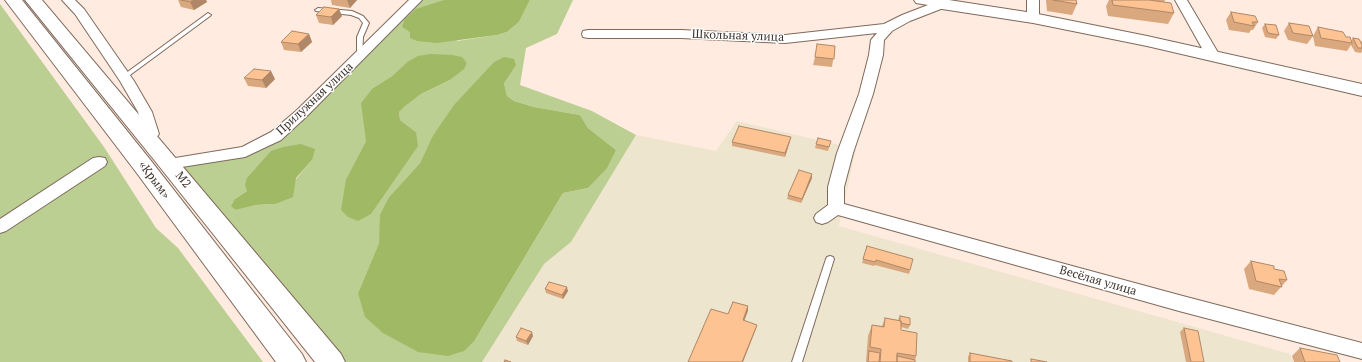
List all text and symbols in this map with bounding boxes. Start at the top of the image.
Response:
street label: Школьная улица [692,27,784,45]
street label: Прилужная улица [274,60,356,138]
street label: «Крым» [135,158,173,202]
street label: М2 [172,169,194,191]
street label: Весёлая улица [1058,263,1138,299]

